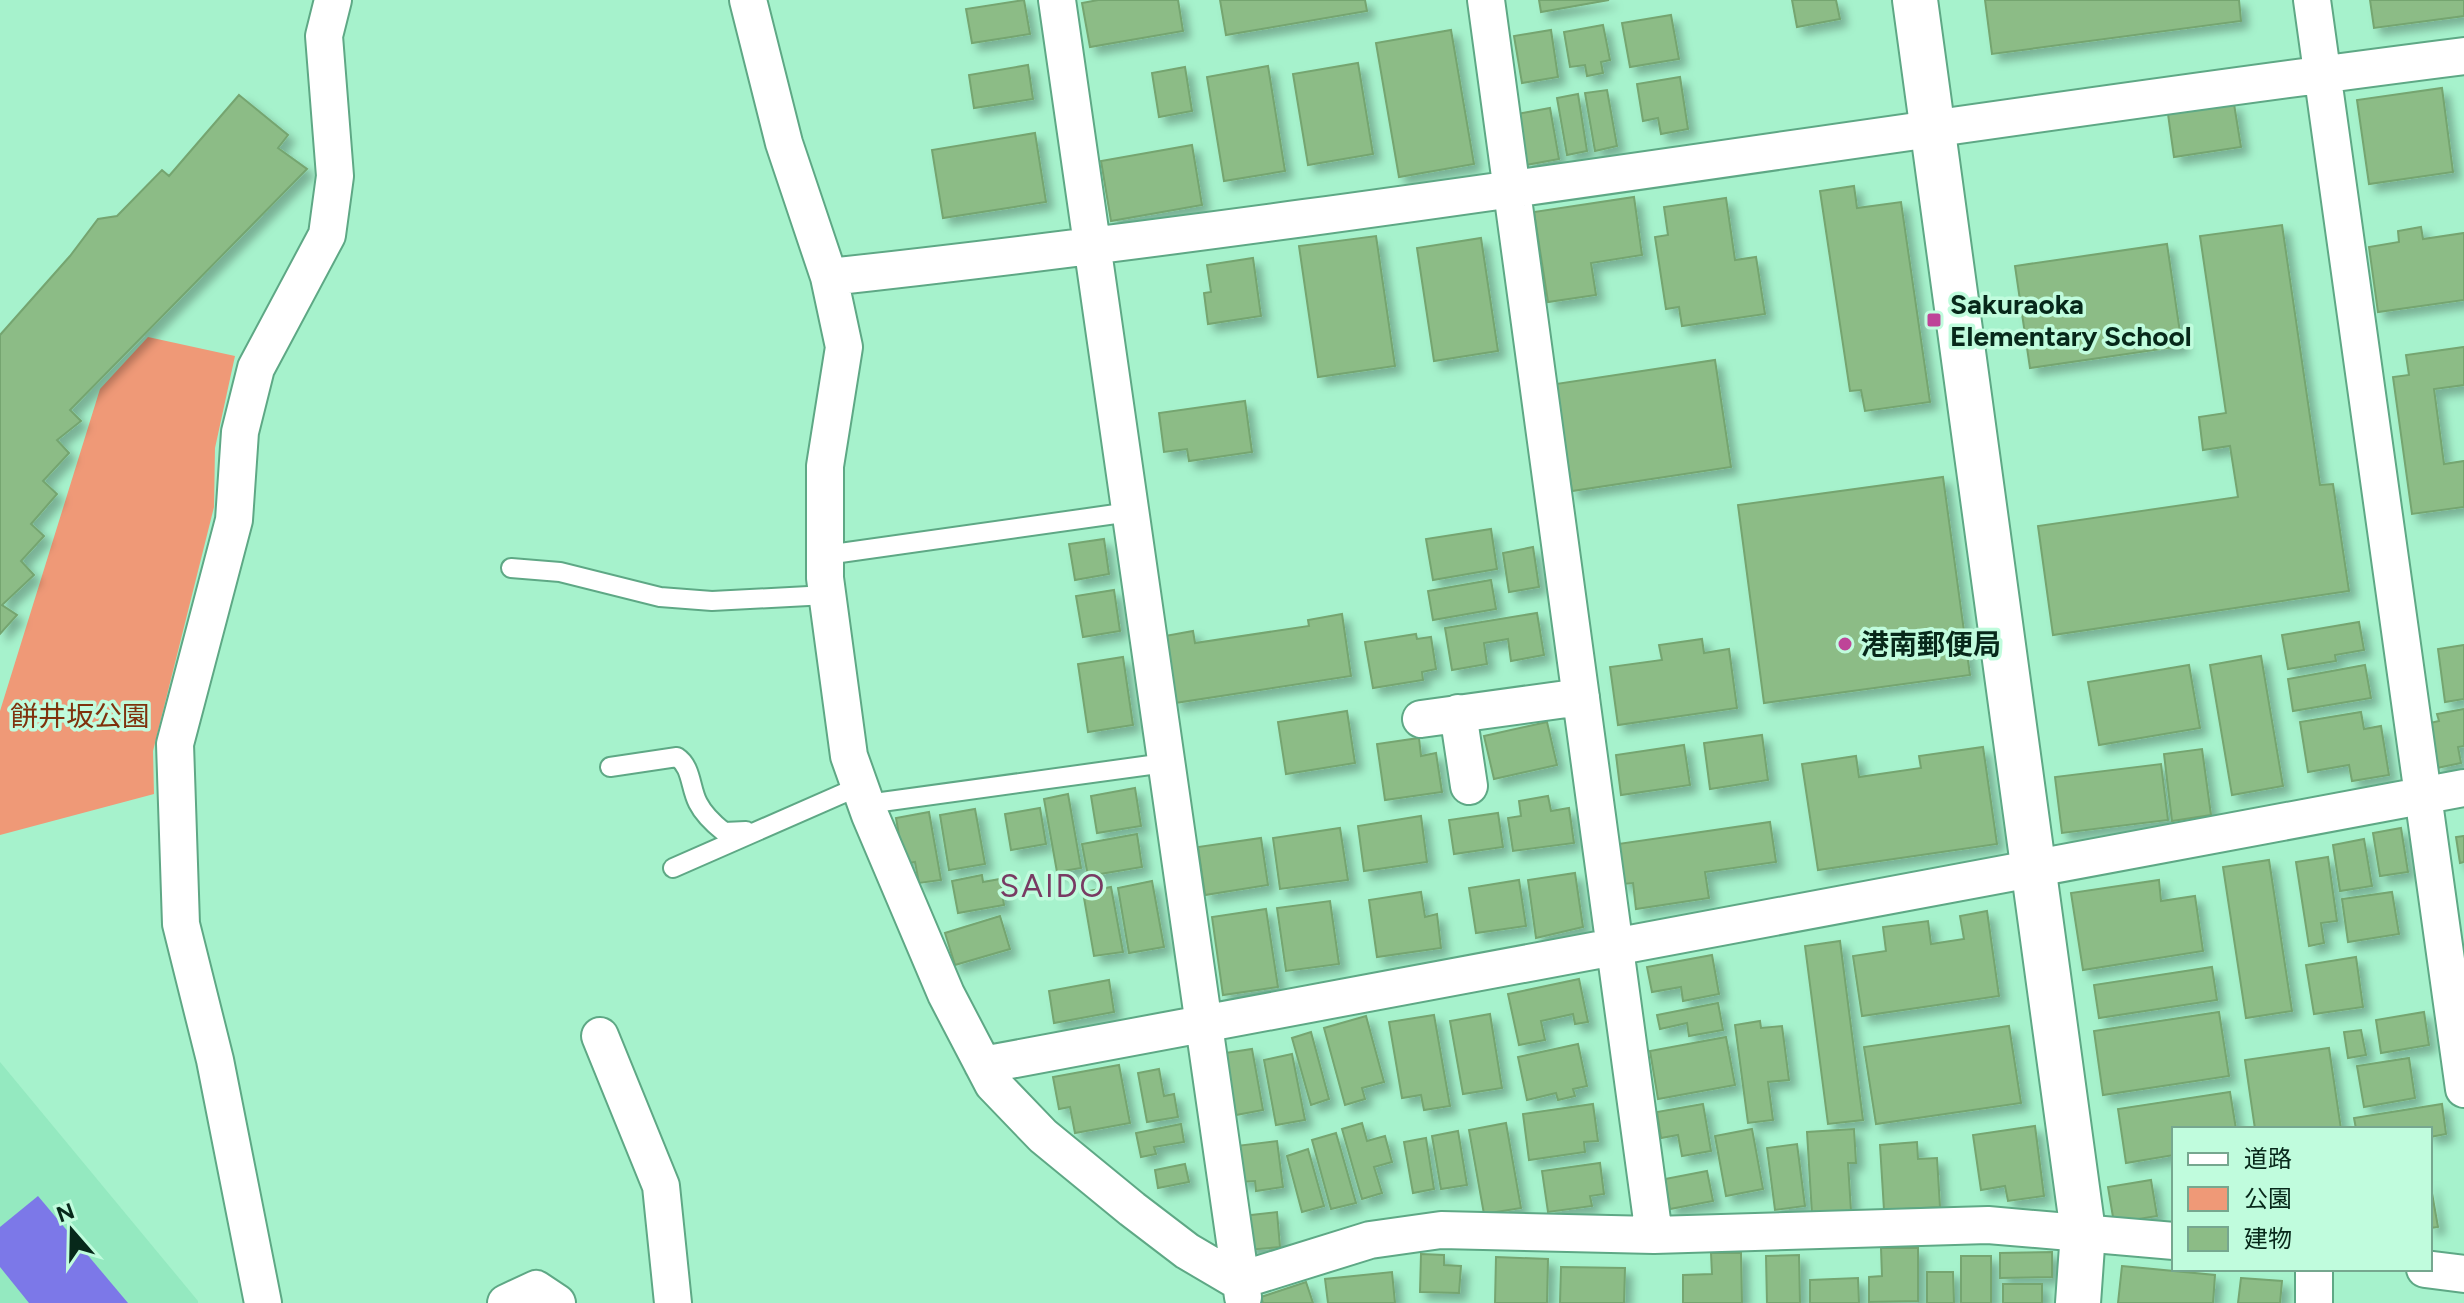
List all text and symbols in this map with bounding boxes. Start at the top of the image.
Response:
place label: Sakuraoka Elementary School [1950,287,2192,353]
marker: Sakuraoka Elementary School [1925,311,1943,329]
place label: 港南郵便局 [1861,627,2001,661]
marker: 港南郵便局 [1836,635,1854,653]
park label: 餅井坂公園 [10,699,150,733]
district label: SAIDO [1000,867,1106,905]
legend [2172,1127,2432,1271]
text: 道路 [2244,1144,2292,1173]
text: 公園 [2244,1184,2292,1213]
north arrow [32,1191,112,1271]
text: N [53,1197,78,1228]
text: 建物 [2244,1224,2292,1253]

